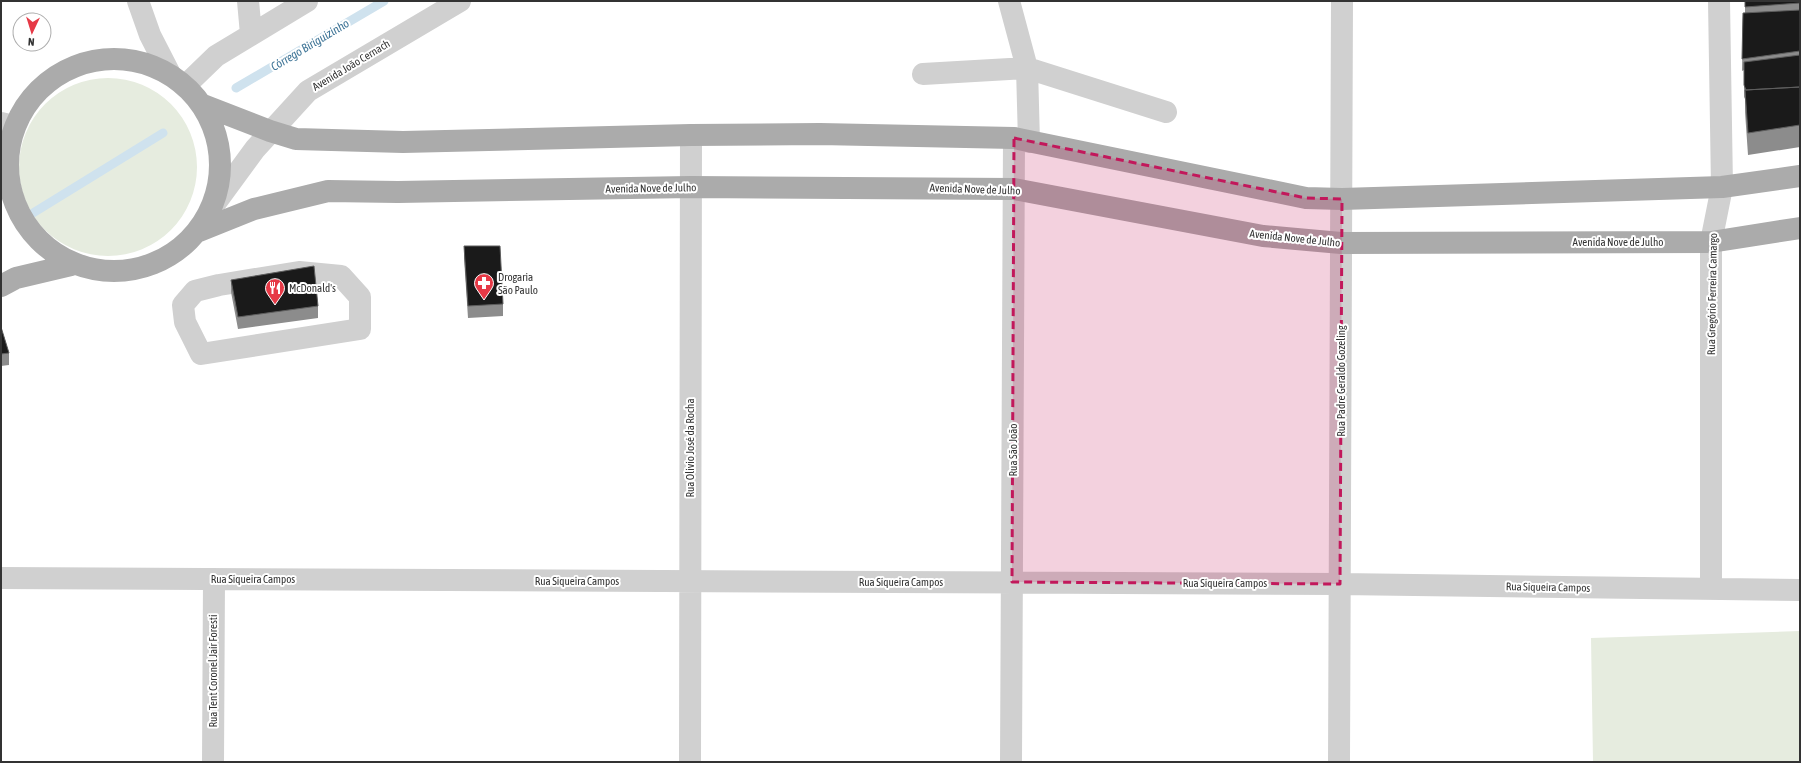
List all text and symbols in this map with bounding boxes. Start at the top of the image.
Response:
north arrow [12,12,52,52]
water label: Córrego Biriguizinho [268,16,352,74]
text: N [28,36,35,48]
street label: Avenida João Cernach [310,37,392,93]
street label: Avenida Nove de Julho [605,181,697,195]
street label: Avenida Nove de Julho [929,181,1021,197]
street label: Avenida Nove de Julho [1249,227,1341,249]
street label: Rua Gregório Ferreira Camargo [1705,233,1719,355]
street label: Avenida Nove de Julho [1573,236,1663,248]
place label: Drogaria São Paulo [498,271,538,296]
pharmacy icon: Drogaria São Paulo [473,272,495,300]
restaurant icon: McDonald's [264,277,286,305]
place label: McDonald's [289,282,336,294]
street label: Rua Padre Geraldo Gozeling [1335,325,1347,437]
street label: Rua Olivio José da Rocha [684,398,696,498]
street label: Rua São João [1007,424,1019,476]
street label: Rua Siqueira Campos [211,573,295,585]
street label: Rua Siqueira Campos [535,575,619,587]
street label: Rua Siqueira Campos [859,576,943,588]
street label: Rua Siqueira Campos [1183,577,1267,589]
street label: Rua Siqueira Campos [1506,580,1590,594]
street label: Rua Tent Coronel Jaír Foresti [207,614,219,728]

